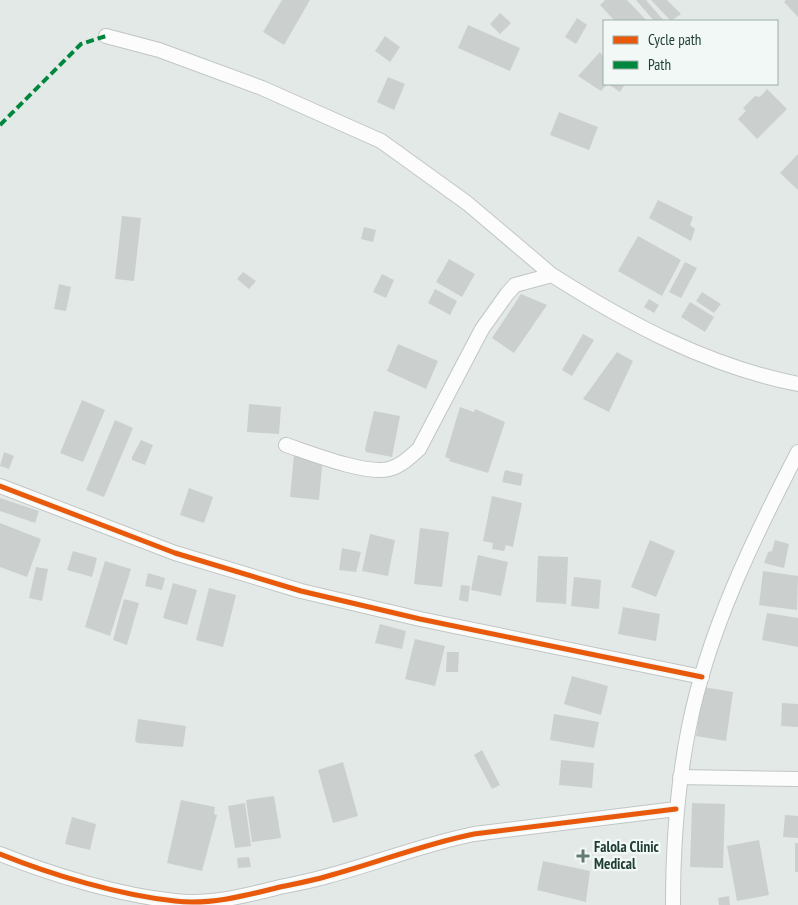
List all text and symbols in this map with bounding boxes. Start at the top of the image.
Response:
legend [603,20,778,85]
text: Cycle path [648,30,701,49]
text: Path [648,55,671,74]
place label: Falola Clinic Medical [594,837,660,873]
marker: Falola Clinic Medical [576,849,590,863]

